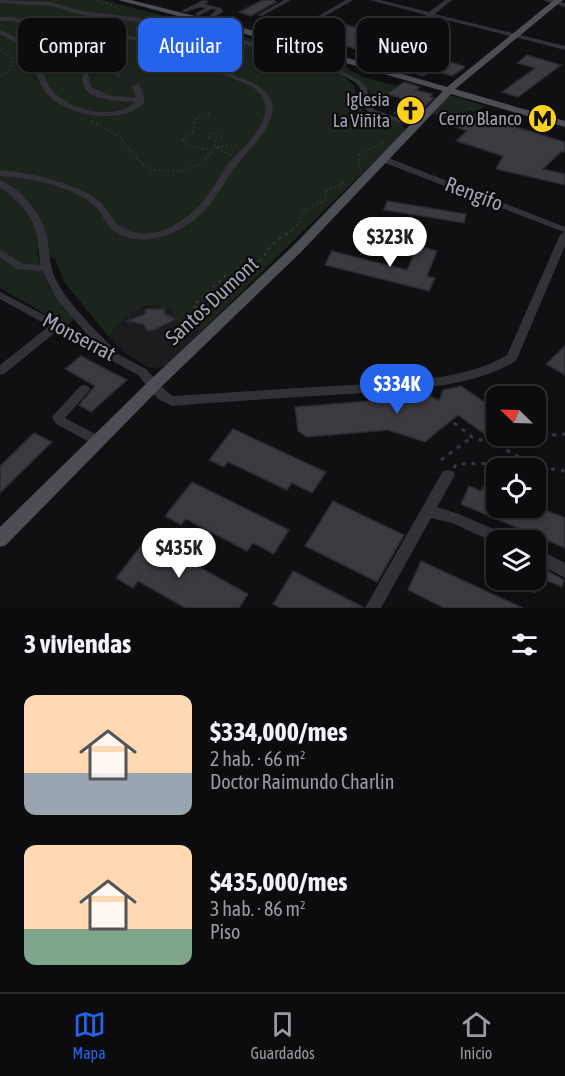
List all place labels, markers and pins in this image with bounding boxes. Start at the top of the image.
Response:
place label: Iglesia La Viñita [333,89,390,131]
church icon: Iglesia La Viñita [395,94,427,126]
metro station icon: Cerro Blanco [527,103,559,135]
place label: Cerro Blanco [439,108,522,129]
pin: $323K [348,217,432,268]
pin: $334K [355,364,439,415]
pin: $435K [137,528,221,579]

